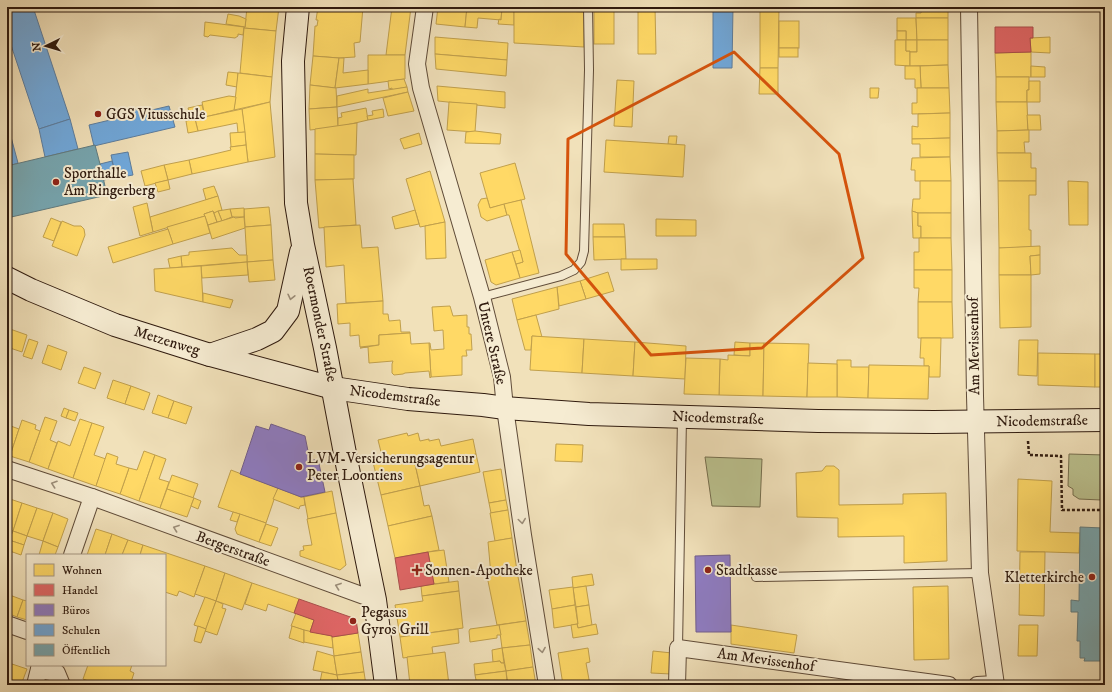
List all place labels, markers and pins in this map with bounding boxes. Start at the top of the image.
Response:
place label: GGS Vitusschule [106,105,205,124]
marker: GGS Vitusschule [93,109,103,119]
place label: Sporthalle Am Ringerberg [64,164,156,200]
marker: Sporthalle Am Ringerberg [51,177,61,187]
place label: LVM-Versicherungsagentur Peter Loontiens [307,449,475,485]
marker: LVM-Versicherungsagentur Peter Loontiens [294,462,304,472]
place label: Sonnen-Apotheke [425,561,533,580]
place label: Stadtkasse [716,561,777,580]
marker: Sonnen-Apotheke [412,565,422,575]
marker: Stadtkasse [703,565,713,575]
place label: Kletterkirche [1004,568,1084,587]
marker: Kletterkirche [1087,572,1097,582]
place label: Pegasus Gyros Grill [361,603,429,639]
marker: Pegasus Gyros Grill [348,616,358,626]

